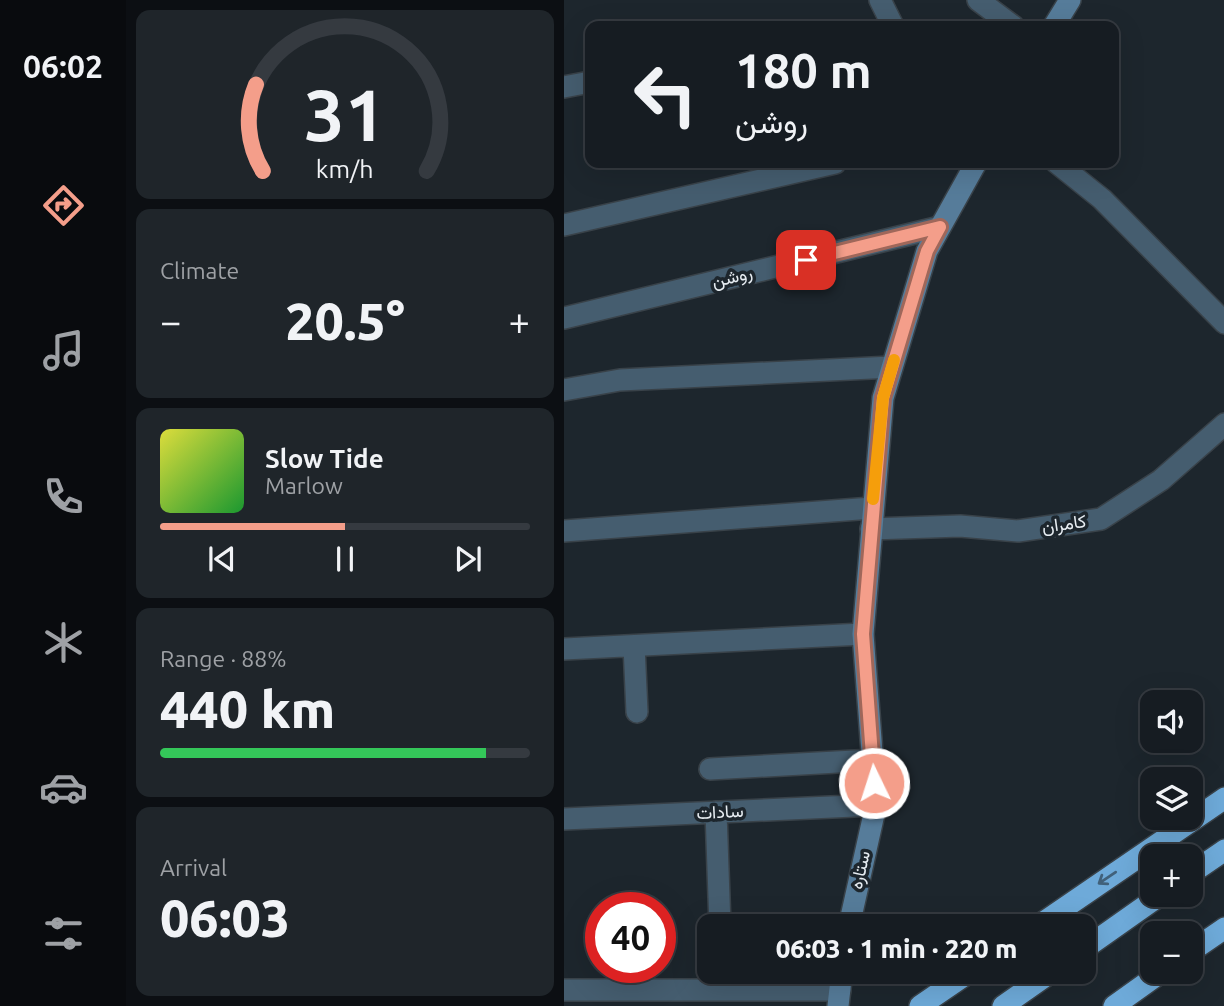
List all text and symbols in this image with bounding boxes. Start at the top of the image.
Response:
text: 180 m [735,42,872,97]
text: 06:02 [23,48,103,84]
icon: left [620,49,711,140]
text: 31 [304,73,386,155]
text: روشن [735,103,808,139]
text: km/h [316,154,374,182]
icon: directions [39,181,88,230]
pin [776,230,836,290]
icon: arrive [787,241,825,279]
text: Climate [160,258,239,283]
street label: روشن [709,261,755,293]
text: 20.5° [285,292,405,350]
text: − [160,300,181,342]
text: + [509,300,530,342]
icon: music [39,326,88,375]
text: Slow Tide [265,444,384,473]
icon: phone [39,472,88,521]
text: Marlow [265,473,343,498]
street label: کامران [1040,510,1088,538]
icon: previous [203,540,241,578]
icon: pause [326,540,364,578]
icon: next [449,540,487,578]
icon: climate [39,618,88,667]
text: Range · 88% [160,646,287,671]
text: 440 km [160,680,335,738]
map controls [1140,690,1203,984]
button: sound [1140,690,1203,753]
position arrow [837,746,911,820]
icon: car [39,763,88,812]
button: layers [1140,767,1203,830]
street label: سادات [696,800,744,822]
button: + [1140,844,1203,907]
street label: ستاره [845,849,875,891]
text: Arrival [160,855,227,880]
one-way arrow [1098,871,1118,885]
text: 06:03 [160,889,290,947]
speed limit sign: 40 [585,892,676,983]
icon: filters [39,909,88,958]
button: − [1140,921,1203,984]
text: 06:03 · 1 min · 220 m [776,934,1017,963]

